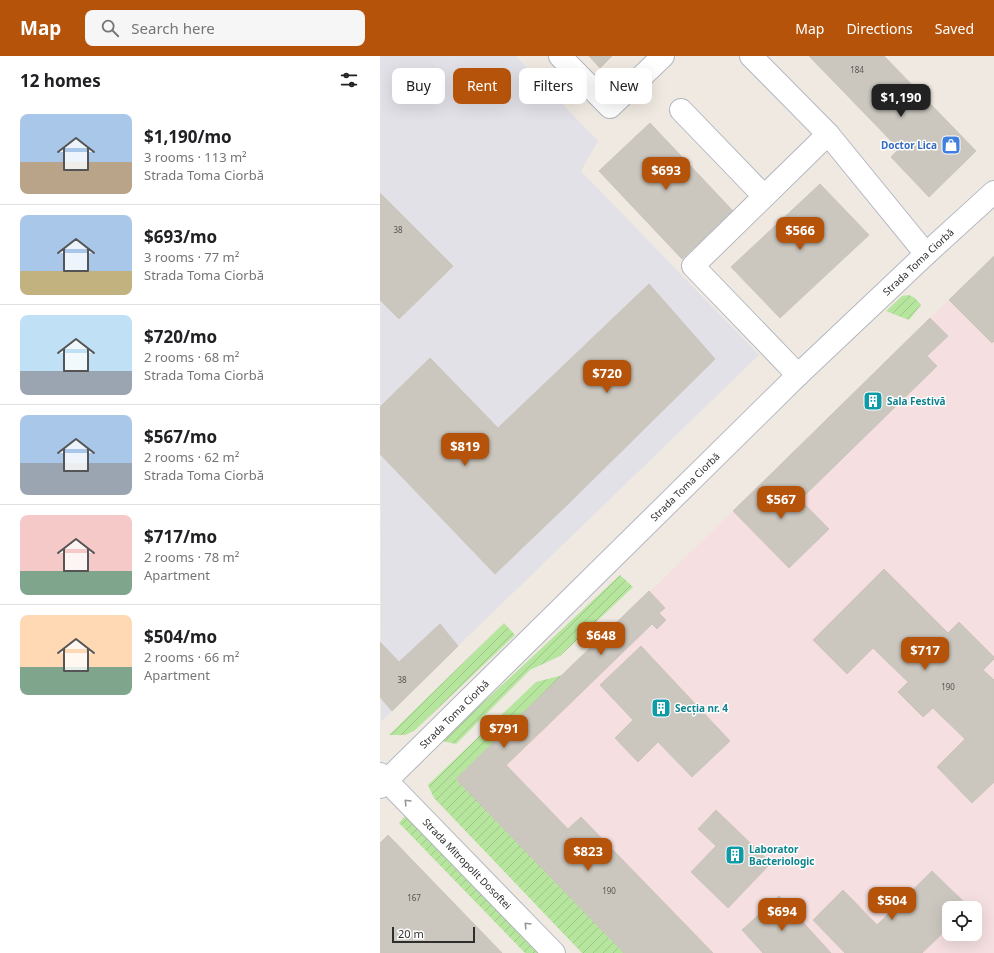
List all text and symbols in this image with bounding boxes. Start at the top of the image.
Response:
search box [85,10,365,46]
text: Map [20,15,61,41]
icon: search [99,17,121,39]
text: Search here [131,18,215,38]
text: Map [795,19,824,38]
text: Directions [846,19,913,38]
text: Saved [935,19,974,38]
house number: 184 [850,64,864,75]
chip: Buy [392,68,445,104]
chip: Rent [453,68,511,104]
chip: Filters [519,68,587,104]
chip: New [595,68,652,104]
text: 12 homes [20,69,101,92]
icon: filters [338,69,360,91]
pin: $1,190 [868,84,934,118]
text: $1,190 [881,88,921,106]
text: $1,190/mo [144,125,232,148]
icon: home [52,130,100,178]
shop icon: Doctor Lica [940,134,962,156]
place label: Doctor Lica [881,138,937,152]
text: 3 rooms · 113 m² [144,148,247,166]
pin: $693 [642,157,690,191]
text: $693 [651,161,681,179]
text: Strada Toma Ciorbă [144,166,264,184]
pin: $566 [776,217,824,251]
text: $566 [785,221,815,239]
house number: 38 [393,224,403,235]
text: $693/mo [144,225,217,248]
street label: Strada Toma Ciorbă [880,225,957,298]
icon: home [52,231,100,279]
text: 3 rooms · 77 m² [144,248,239,266]
text: Strada Toma Ciorbă [144,266,264,284]
text: $720/mo [144,325,217,348]
icon: home [52,331,100,379]
text: 2 rooms · 68 m² [144,348,239,366]
pin: $720 [583,360,631,394]
text: $720 [592,364,622,382]
text: Strada Toma Ciorbă [144,366,264,384]
building icon: Sala Festivă [862,390,884,412]
place label: Sala Festivă [887,394,946,408]
text: $567/mo [144,425,217,448]
icon: home [52,431,100,479]
pin: $819 [441,433,489,467]
text: $819 [450,437,480,455]
text: 2 rooms · 62 m² [144,448,239,466]
street label: Strada Toma Ciorbă [647,449,723,524]
text: Strada Toma Ciorbă [144,466,264,484]
pin: $567 [757,486,805,520]
text: $567 [766,490,796,508]
text: $717/mo [144,525,217,548]
icon: home [52,531,100,579]
text: 2 rooms · 78 m² [144,548,239,566]
text: Apartment [144,566,210,584]
pin: $648 [577,622,625,656]
text: $504/mo [144,625,217,648]
text: $648 [586,626,616,644]
icon: home [52,631,100,679]
pin: $717 [901,637,949,671]
text: $717 [910,641,940,659]
text: 2 rooms · 66 m² [144,648,239,666]
text: Apartment [144,666,210,684]
house number: 38 [397,674,407,685]
street label: Strada Toma Ciorbă [416,677,492,751]
house number: 190 [941,681,955,692]
building icon: Secția nr. 4 [650,697,672,719]
place label: Secția nr. 4 [675,701,728,715]
pin: $791 [480,715,528,749]
text: $791 [489,719,519,737]
one-way arrow [404,799,412,807]
street label: Strada Mitropolit Dosoftei [420,815,515,912]
pin: $823 [564,838,612,872]
text: $823 [573,842,603,860]
place label: Laborator Bacteriologic [749,842,815,868]
building icon: Laborator Bacteriologic [724,844,746,866]
house number: 190 [602,885,616,896]
pin: $504 [868,887,916,921]
text: $504 [877,891,907,909]
house number: 167 [407,892,421,903]
pin: $694 [758,898,806,932]
map controls [942,901,982,941]
button: locate [942,901,982,941]
text: $694 [767,902,797,920]
one-way arrow [524,922,532,930]
scale bar [392,925,475,944]
text: 20 m [398,926,424,941]

